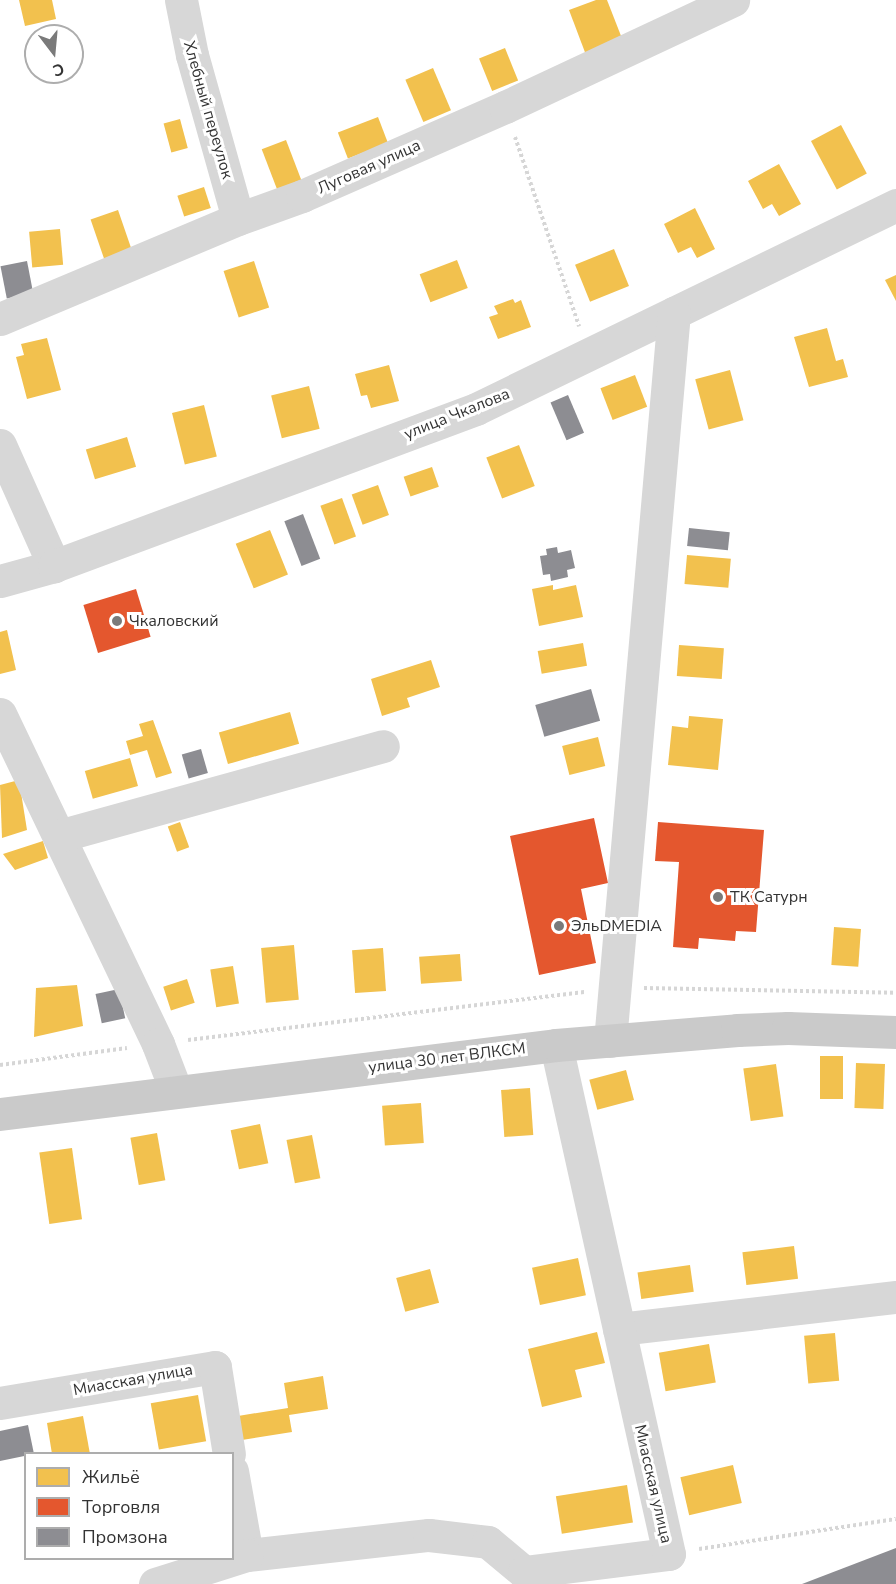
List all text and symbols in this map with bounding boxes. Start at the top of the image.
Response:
north arrow [24,24,84,84]
street label: Хлебный переулок [179,39,237,181]
text: С [50,57,67,81]
street label: Луговая улица [314,136,424,198]
street label: улица Чкалова [401,384,513,444]
place label: Чкаловский [129,611,219,631]
marker: Чкаловский [110,614,124,628]
place label: ТК Сатурн [730,887,808,907]
marker: ТК Сатурн [711,890,725,904]
place label: ЭльDMEDIA [571,916,662,936]
marker: ЭльDMEDIA [552,919,566,933]
street label: улица 30 лет ВЛКСМ [367,1039,527,1077]
street label: Миасская улица [72,1360,194,1400]
street label: Миасская улица [630,1423,676,1545]
legend [24,1452,234,1560]
text: Жильё [82,1465,140,1489]
text: Торговля [82,1495,160,1519]
text: Промзона [82,1525,168,1549]

